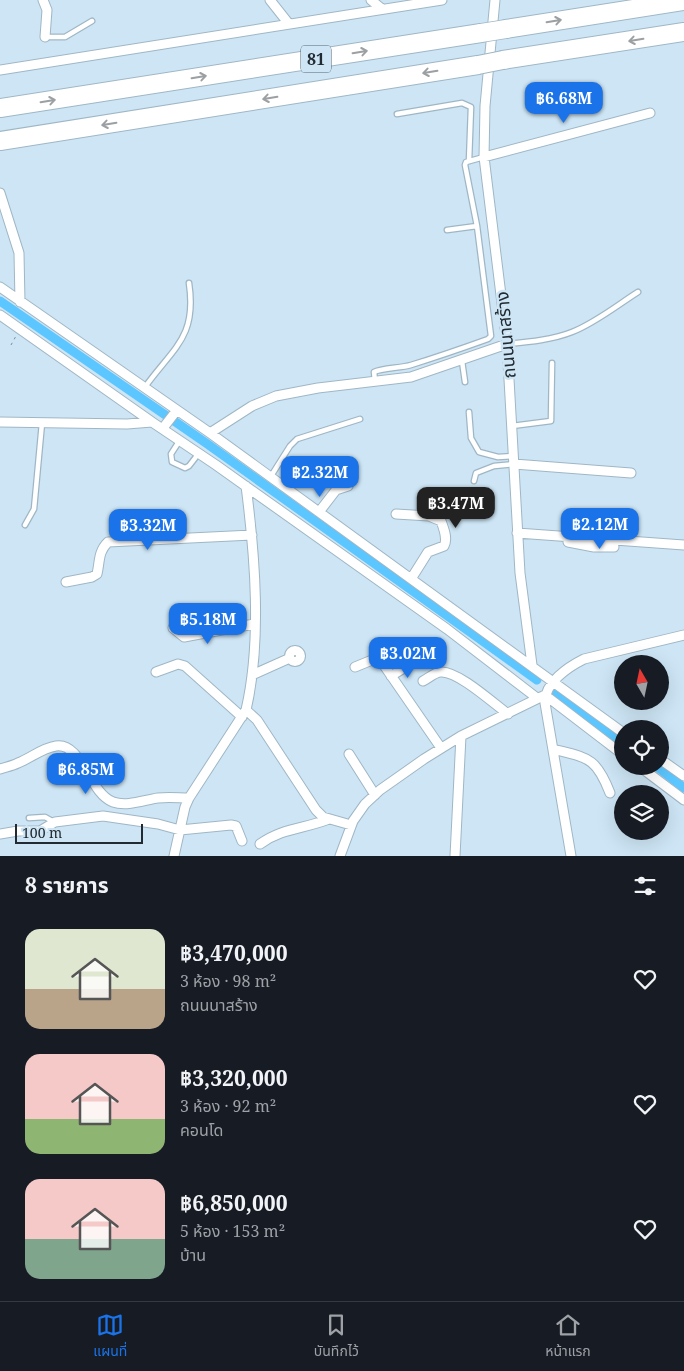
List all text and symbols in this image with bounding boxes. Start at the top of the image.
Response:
one-way arrow [545,16,561,26]
one-way arrow [628,35,644,45]
road number: 81 [301,46,331,72]
one-way arrow [351,46,367,56]
one-way arrow [423,68,439,78]
one-way arrow [191,72,207,82]
pin: ฿6.68M [523,82,605,124]
text: ฿6.68M [536,87,592,109]
one-way arrow [262,94,278,104]
one-way arrow [40,95,56,105]
one-way arrow [101,119,117,129]
street label: ถนนนาสร้าง [489,290,521,380]
pin: ฿2.32M [279,456,361,498]
text: ฿2.32M [292,461,348,483]
pin: ฿3.47M [415,486,497,529]
text: ฿3.47M [428,492,484,514]
pin: ฿3.32M [107,508,189,551]
pin: ฿2.12M [559,508,641,550]
text: ฿2.12M [572,513,628,535]
text: ฿3.32M [120,514,176,536]
pin: ฿5.18M [167,602,249,645]
text: ฿5.18M [180,608,236,630]
pin: ฿3.02M [367,636,449,679]
text: ฿3.02M [380,642,436,664]
north arrow [614,655,669,710]
map controls [614,655,669,840]
button: locate [614,720,669,775]
pin: ฿6.85M [45,752,127,795]
text: ฿6.85M [58,758,114,780]
button: layers [614,785,669,840]
scale bar [15,821,142,844]
text: 100 m [22,823,62,842]
text: 8 รายการ [25,871,109,899]
icon: filters [631,872,659,900]
text: ฿3,470,000 [180,939,288,967]
icon: home [65,949,125,1009]
icon: heart [631,965,659,993]
text: 3 ห้อง · 98 m² [180,970,276,992]
text: ถนนนาสร้าง [180,994,258,1016]
text: ฿3,320,000 [180,1064,288,1092]
icon: home [65,1074,125,1134]
icon: heart [631,1090,659,1118]
text: 3 ห้อง · 92 m² [180,1095,276,1117]
text: คอนโด [180,1119,223,1141]
text: ฿6,850,000 [180,1189,288,1217]
icon: home [65,1199,125,1259]
icon: heart [631,1215,659,1243]
text: 5 ห้อง · 153 m² [180,1220,285,1242]
text: บ้าน [180,1244,206,1266]
tab: แผนที่ [93,1311,127,1362]
tab: บันทึกไว้ [314,1311,359,1362]
tab: หน้าแรก [545,1311,591,1362]

